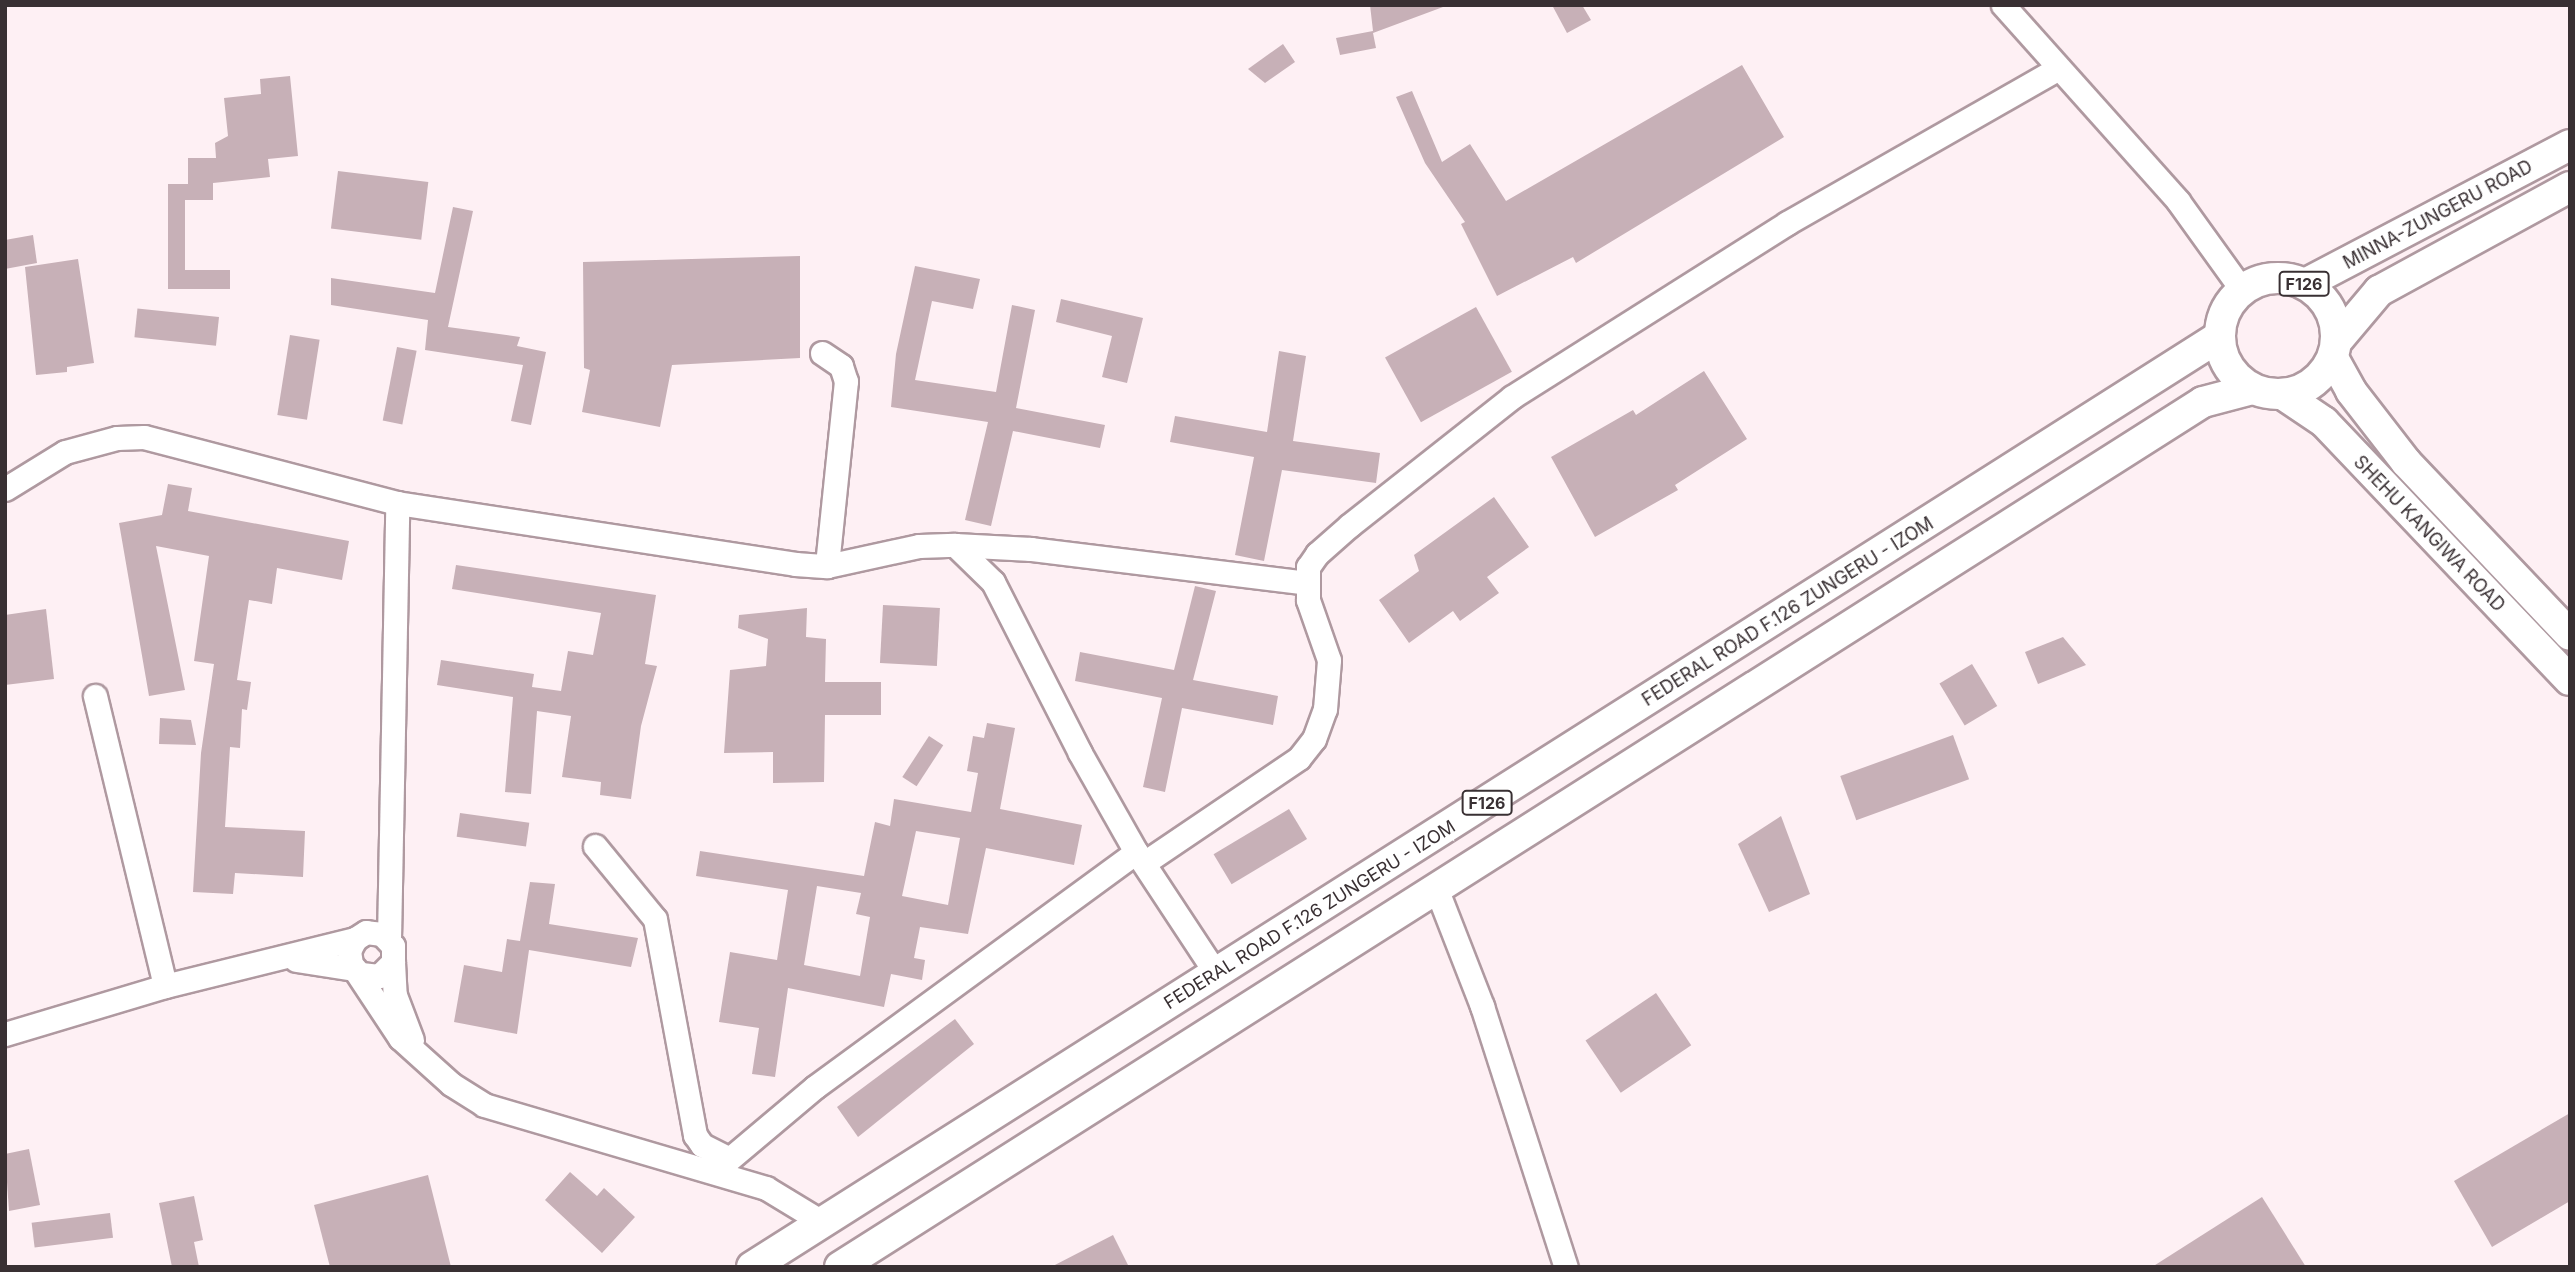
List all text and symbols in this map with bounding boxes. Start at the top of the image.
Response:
street label: MINNA-ZUNGERU ROAD [2340,156,2536,274]
road number: F126 [2278,272,2330,296]
street label: SHEHU KANGIWA ROAD [2349,452,2509,616]
street label: FEDERAL ROAD F.126 ZUNGERU - IZOM [1638,513,1938,711]
road number: F126 [1461,790,1513,816]
street label: FEDERAL ROAD F.126 ZUNGERU - IZOM [1160,816,1460,1014]

